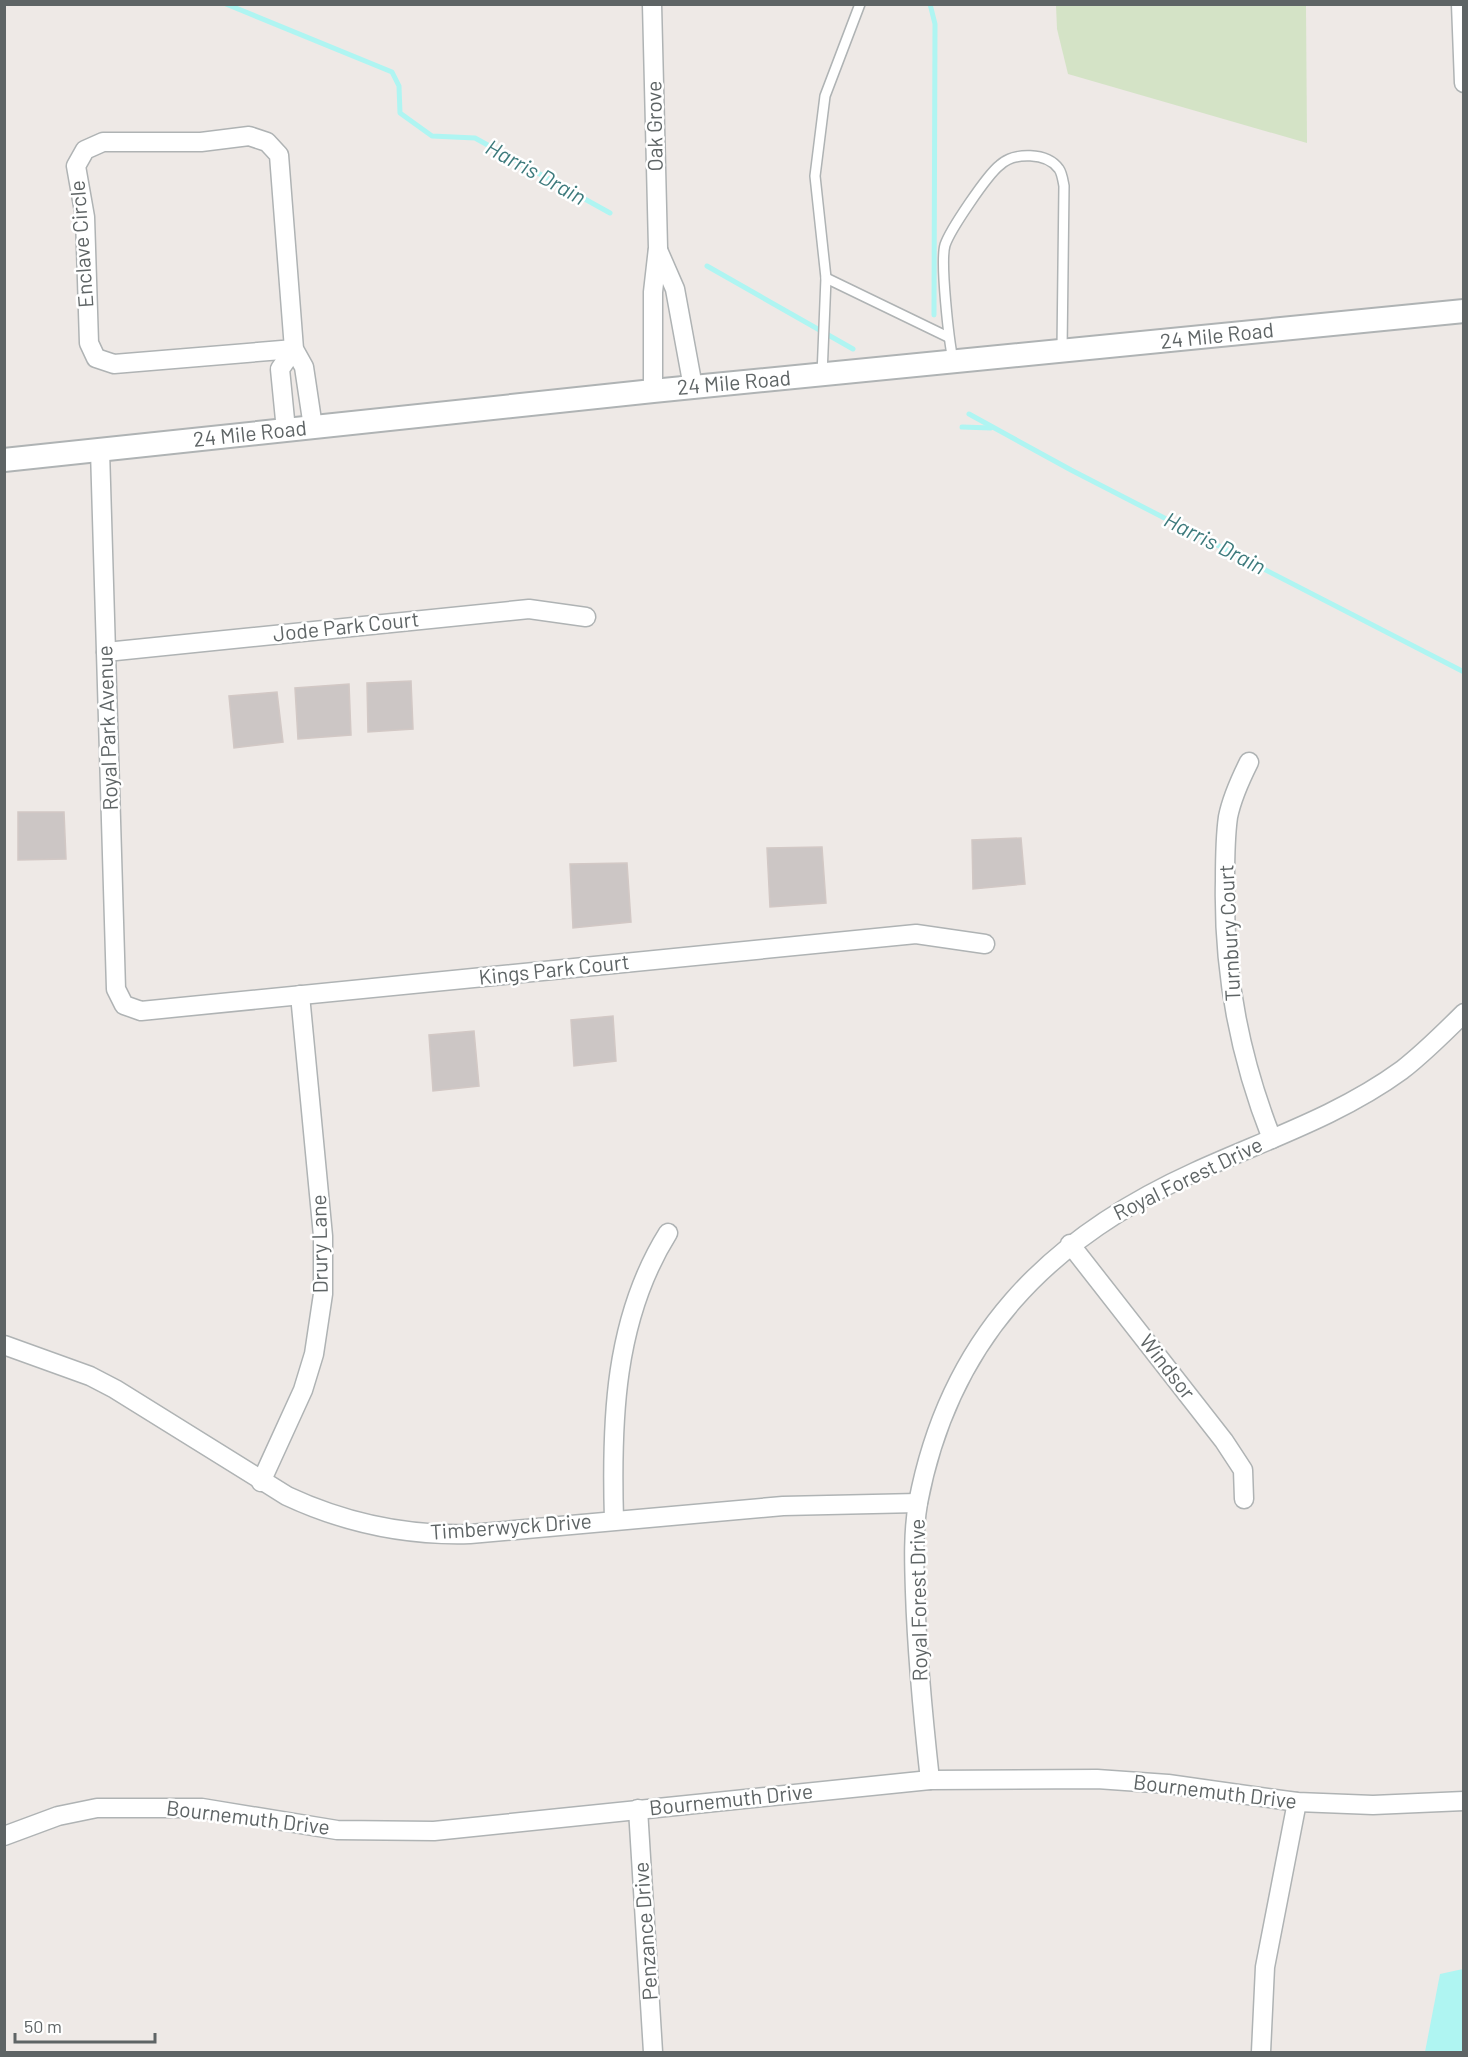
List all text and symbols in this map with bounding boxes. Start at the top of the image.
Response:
street label: Oak Grove [640,81,667,172]
water label: Harris Drain [482,133,591,209]
street label: Enclave Circle [64,179,97,309]
street label: 24 Mile Road [1159,316,1275,353]
street label: 24 Mile Road [676,364,792,399]
street label: 24 Mile Road [192,414,308,451]
water label: Harris Drain [1160,505,1271,579]
street label: Jode Park Court [271,605,420,646]
street label: Royal Park Avenue [91,645,122,811]
street label: Turnbury Court [1212,864,1245,1002]
street label: Kings Park Court [477,948,630,989]
street label: Royal Forest Drive [1109,1131,1266,1225]
street label: Drury Lane [305,1194,332,1294]
street label: Windsor [1135,1329,1202,1404]
street label: Timberwyck Drive [429,1507,593,1544]
street label: Royal Forest Drive [904,1518,931,1682]
street label: Bournemuth Drive [1132,1768,1298,1813]
street label: Bournemuth Drive [648,1777,814,1820]
street label: Bournemuth Drive [165,1794,331,1839]
street label: Penzance Drive [627,1861,662,2001]
scale bar [15,2006,154,2044]
text: 50 m [24,2015,62,2037]

